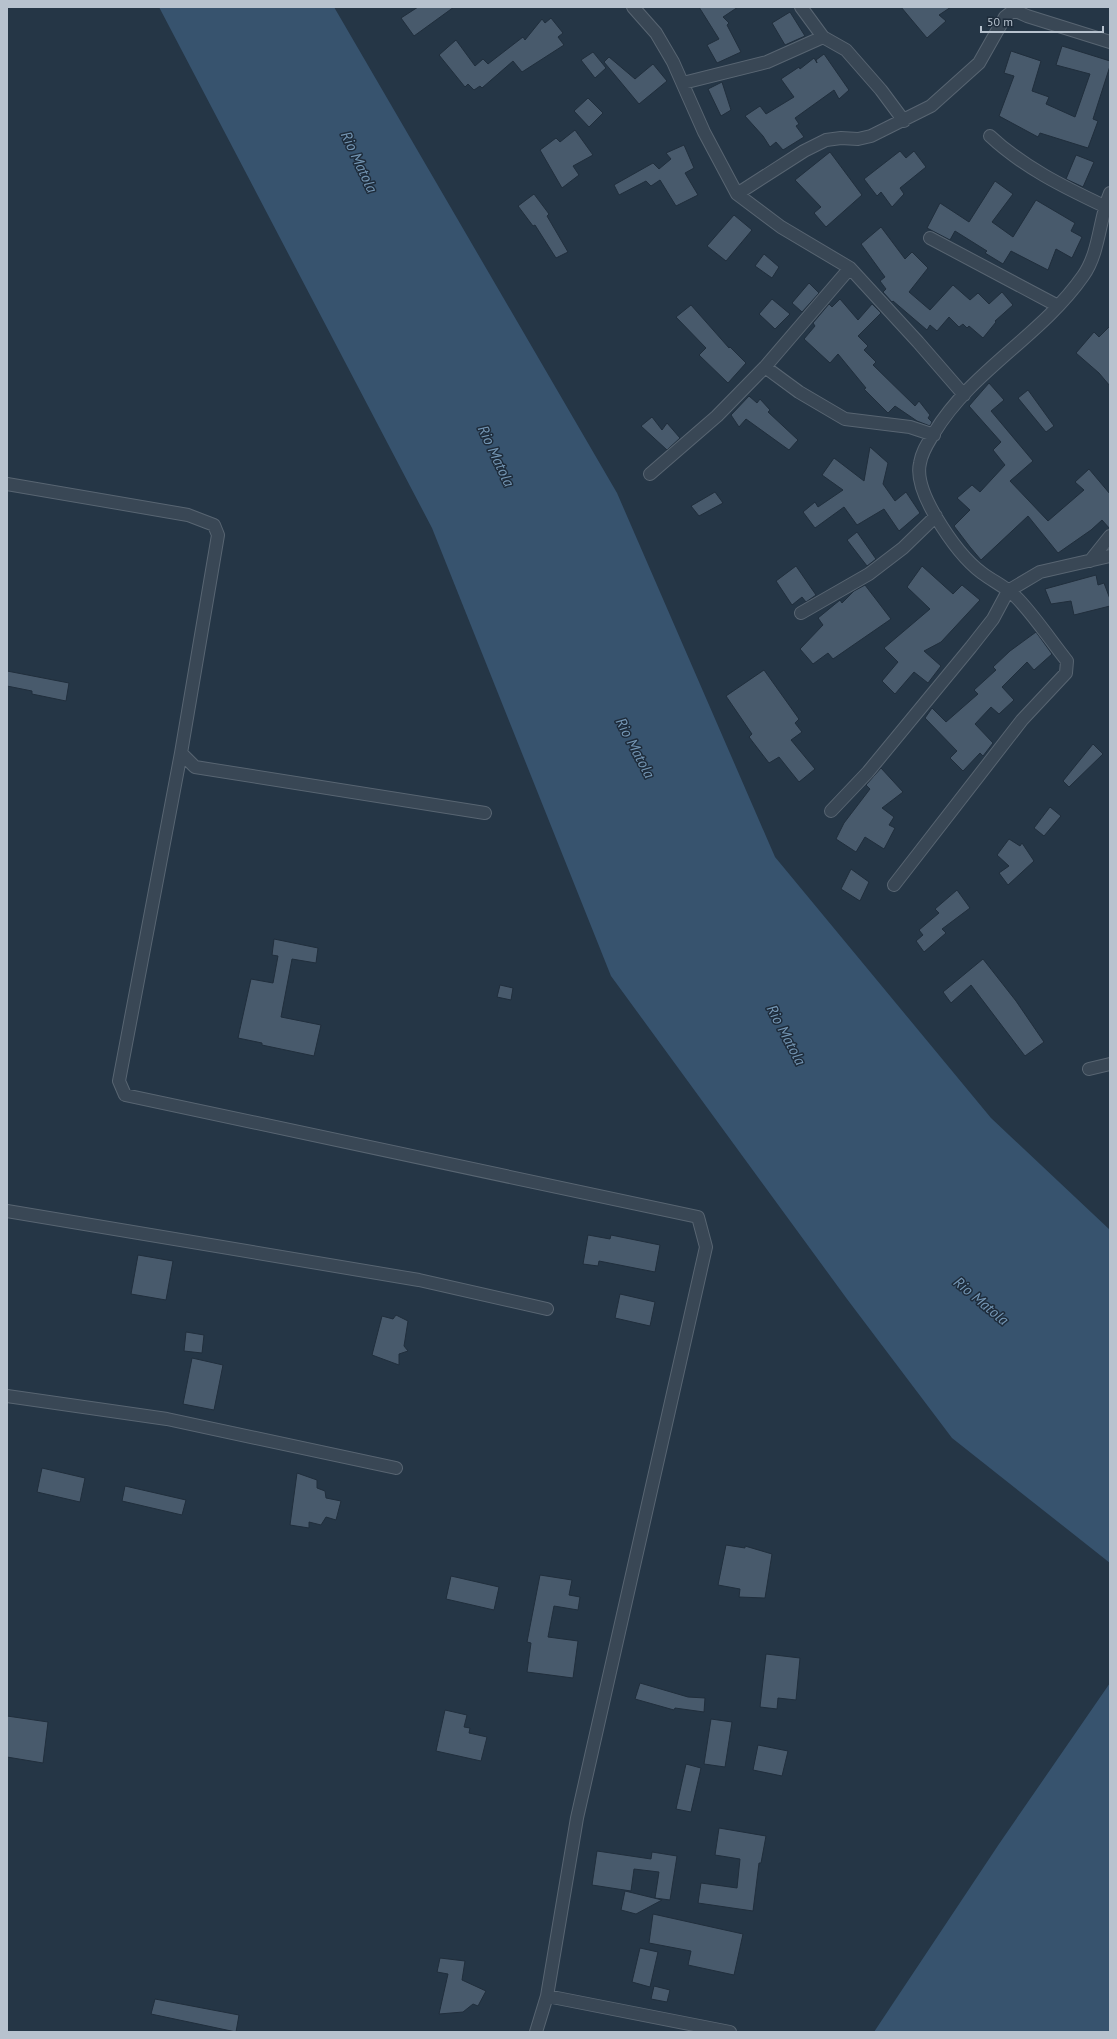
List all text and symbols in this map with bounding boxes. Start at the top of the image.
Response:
scale bar [981,8,1103,34]
text: 50 m [987,14,1013,29]
water label: Rio Matola [337,128,382,196]
water label: Rio Matola [474,422,519,490]
water label: Rio Matola [612,714,660,782]
water label: Rio Matola [763,1001,811,1069]
water label: Rio Matola [950,1272,1013,1329]

